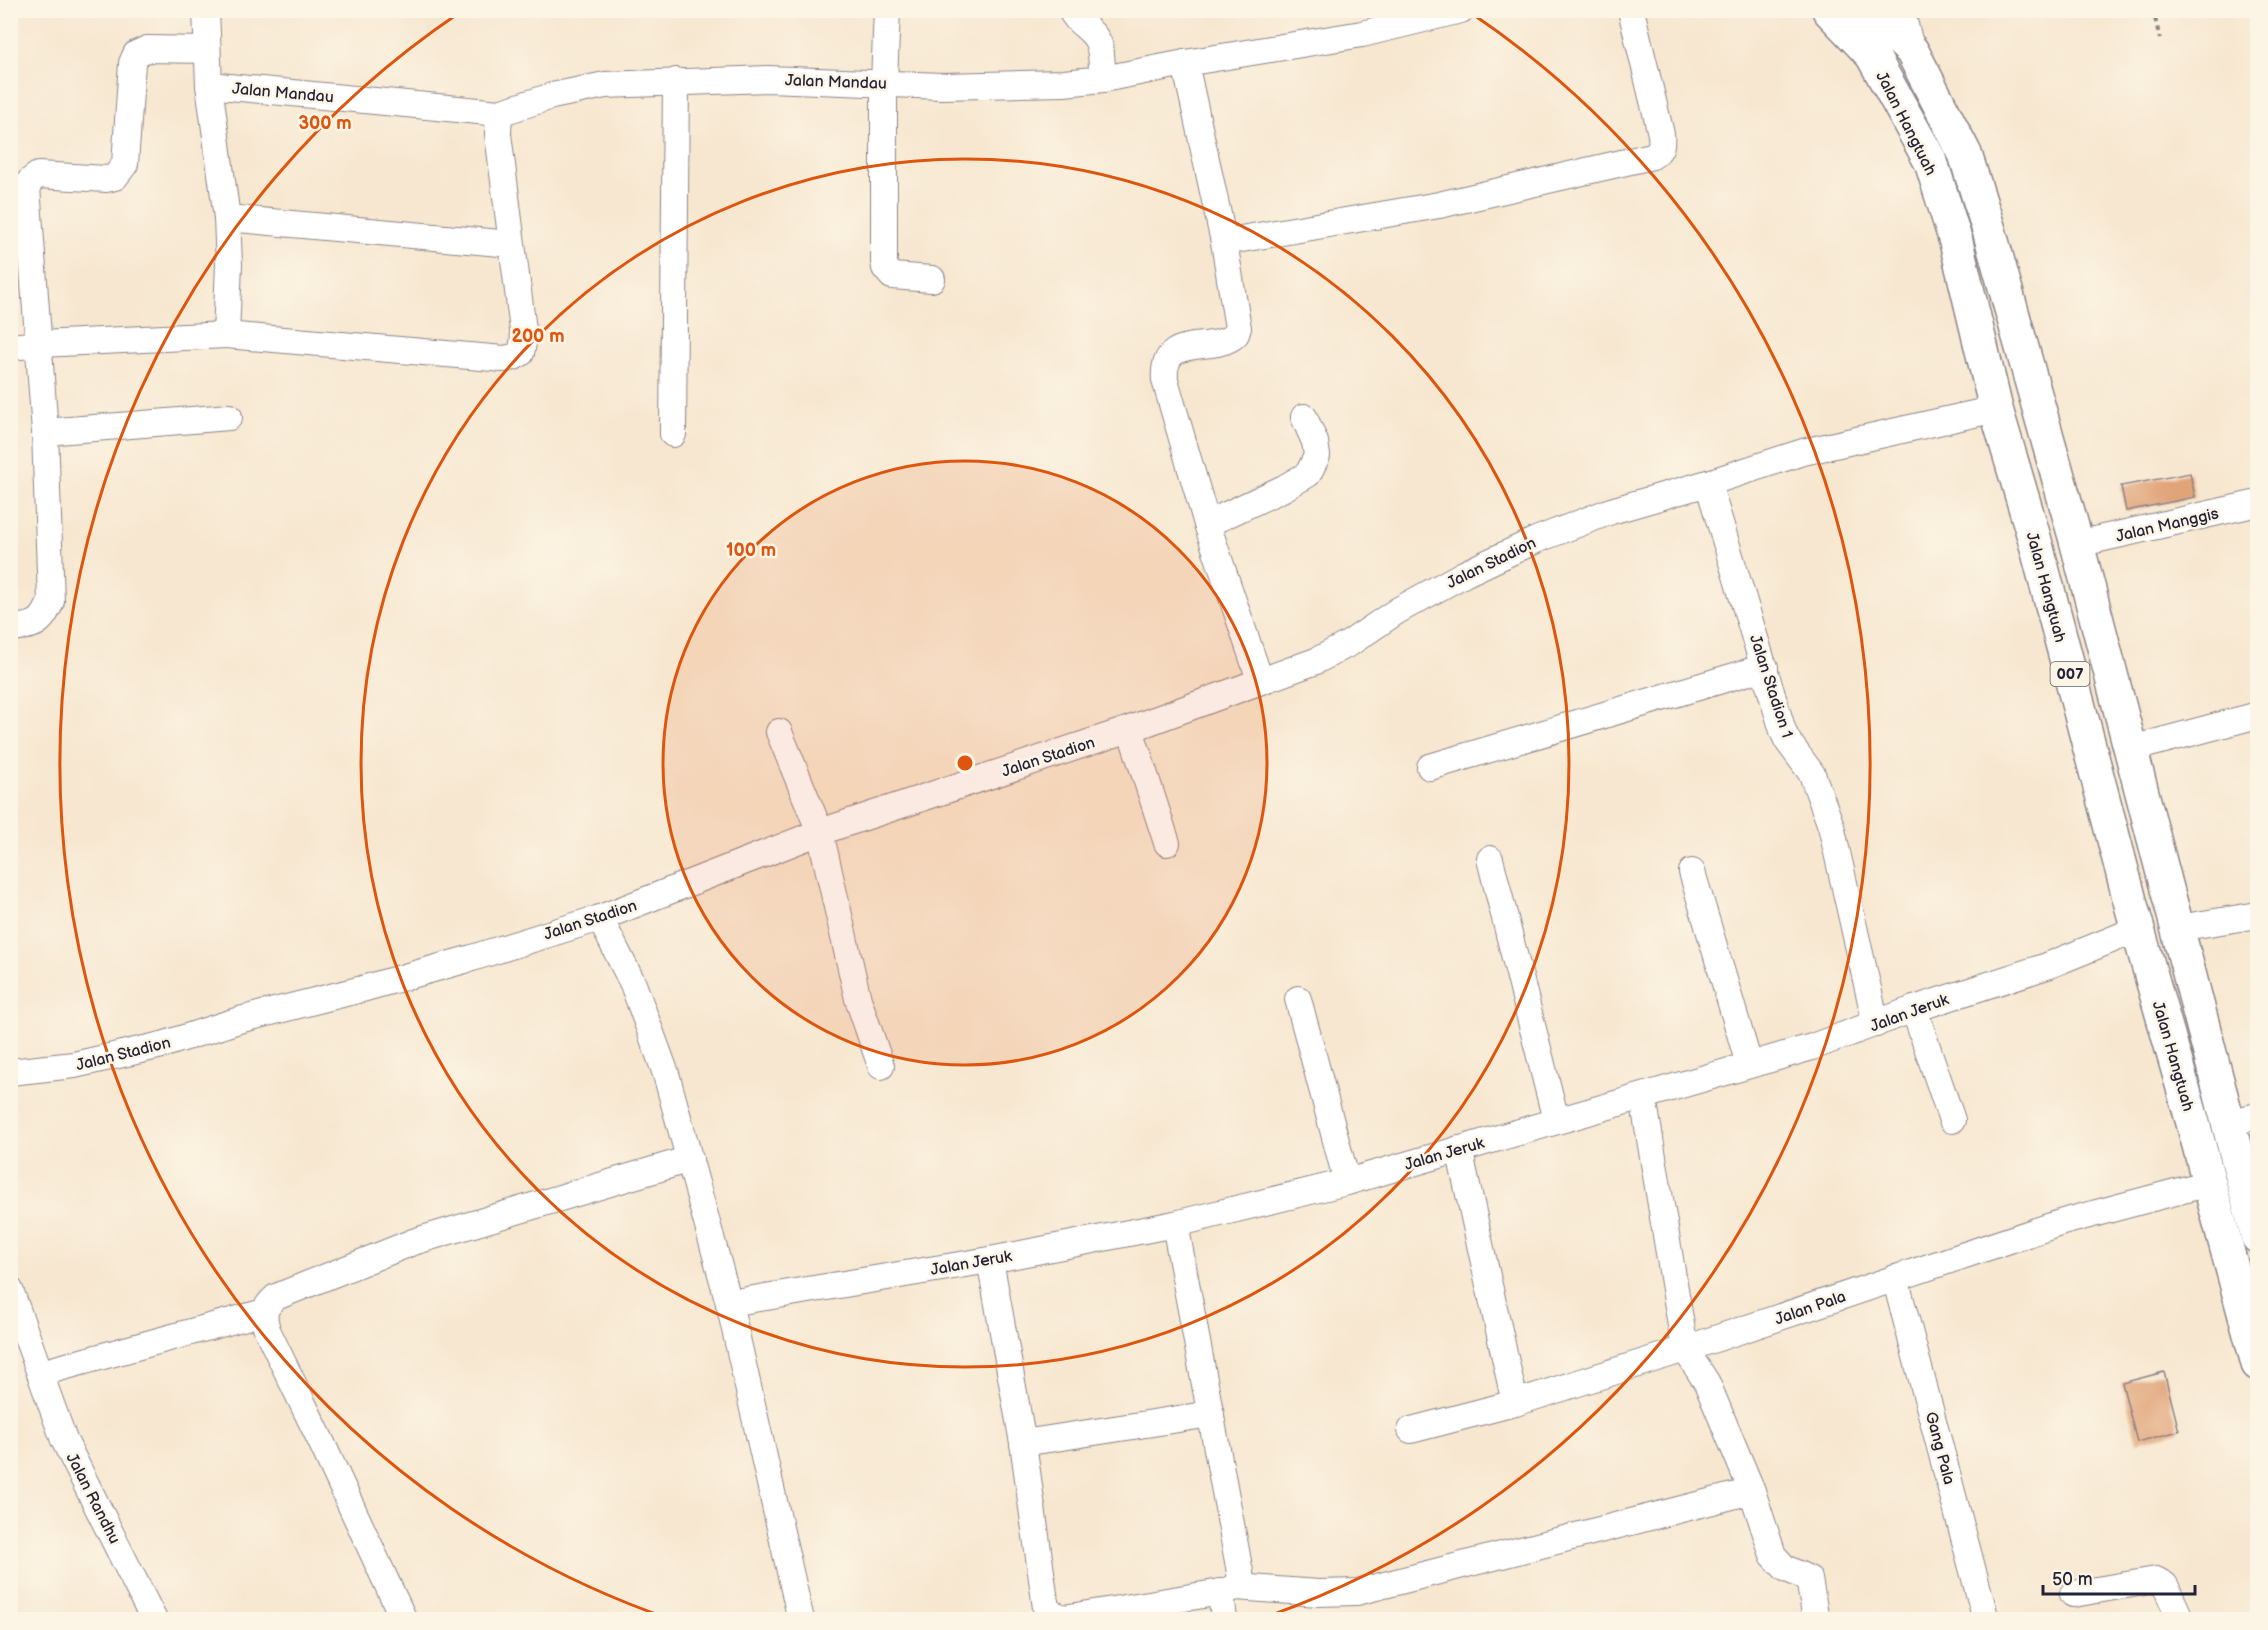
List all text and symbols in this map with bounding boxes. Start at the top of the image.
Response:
street label: Jalan Hangtuah [1871,69,1940,179]
street label: Jalan Mandau [785,71,887,94]
street label: Jalan Mandau [231,80,334,107]
text: 300 m [298,113,352,134]
text: 200 m [511,326,565,347]
street label: Jalan Manggis [2114,504,2221,547]
street label: Jalan Hangtuah [2022,530,2069,645]
street label: Jalan Stadion [1444,534,1539,593]
text: 100 m [726,540,776,561]
street label: Jalan Stadion 1 [1745,632,1796,740]
road number: 007 [2050,662,2090,686]
street label: Jalan Stadion [999,733,1097,781]
centre of rings [955,753,975,773]
street label: Jalan Stadion [541,896,639,944]
street label: Jalan Jeruk [1868,990,1952,1036]
street label: Jalan Hangtuah [2148,999,2197,1114]
street label: Jalan Stadion [74,1034,173,1075]
street label: Jalan Jeruk [1402,1134,1487,1175]
street label: Jalan Jeruk [929,1247,1014,1280]
street label: Jalan Pala [1772,1287,1849,1329]
street label: Gang Pala [1921,1410,1958,1487]
street label: Jalan Randhu [62,1450,124,1547]
scale bar [2043,1558,2194,1596]
text: 50 m [2052,1569,2093,1590]

